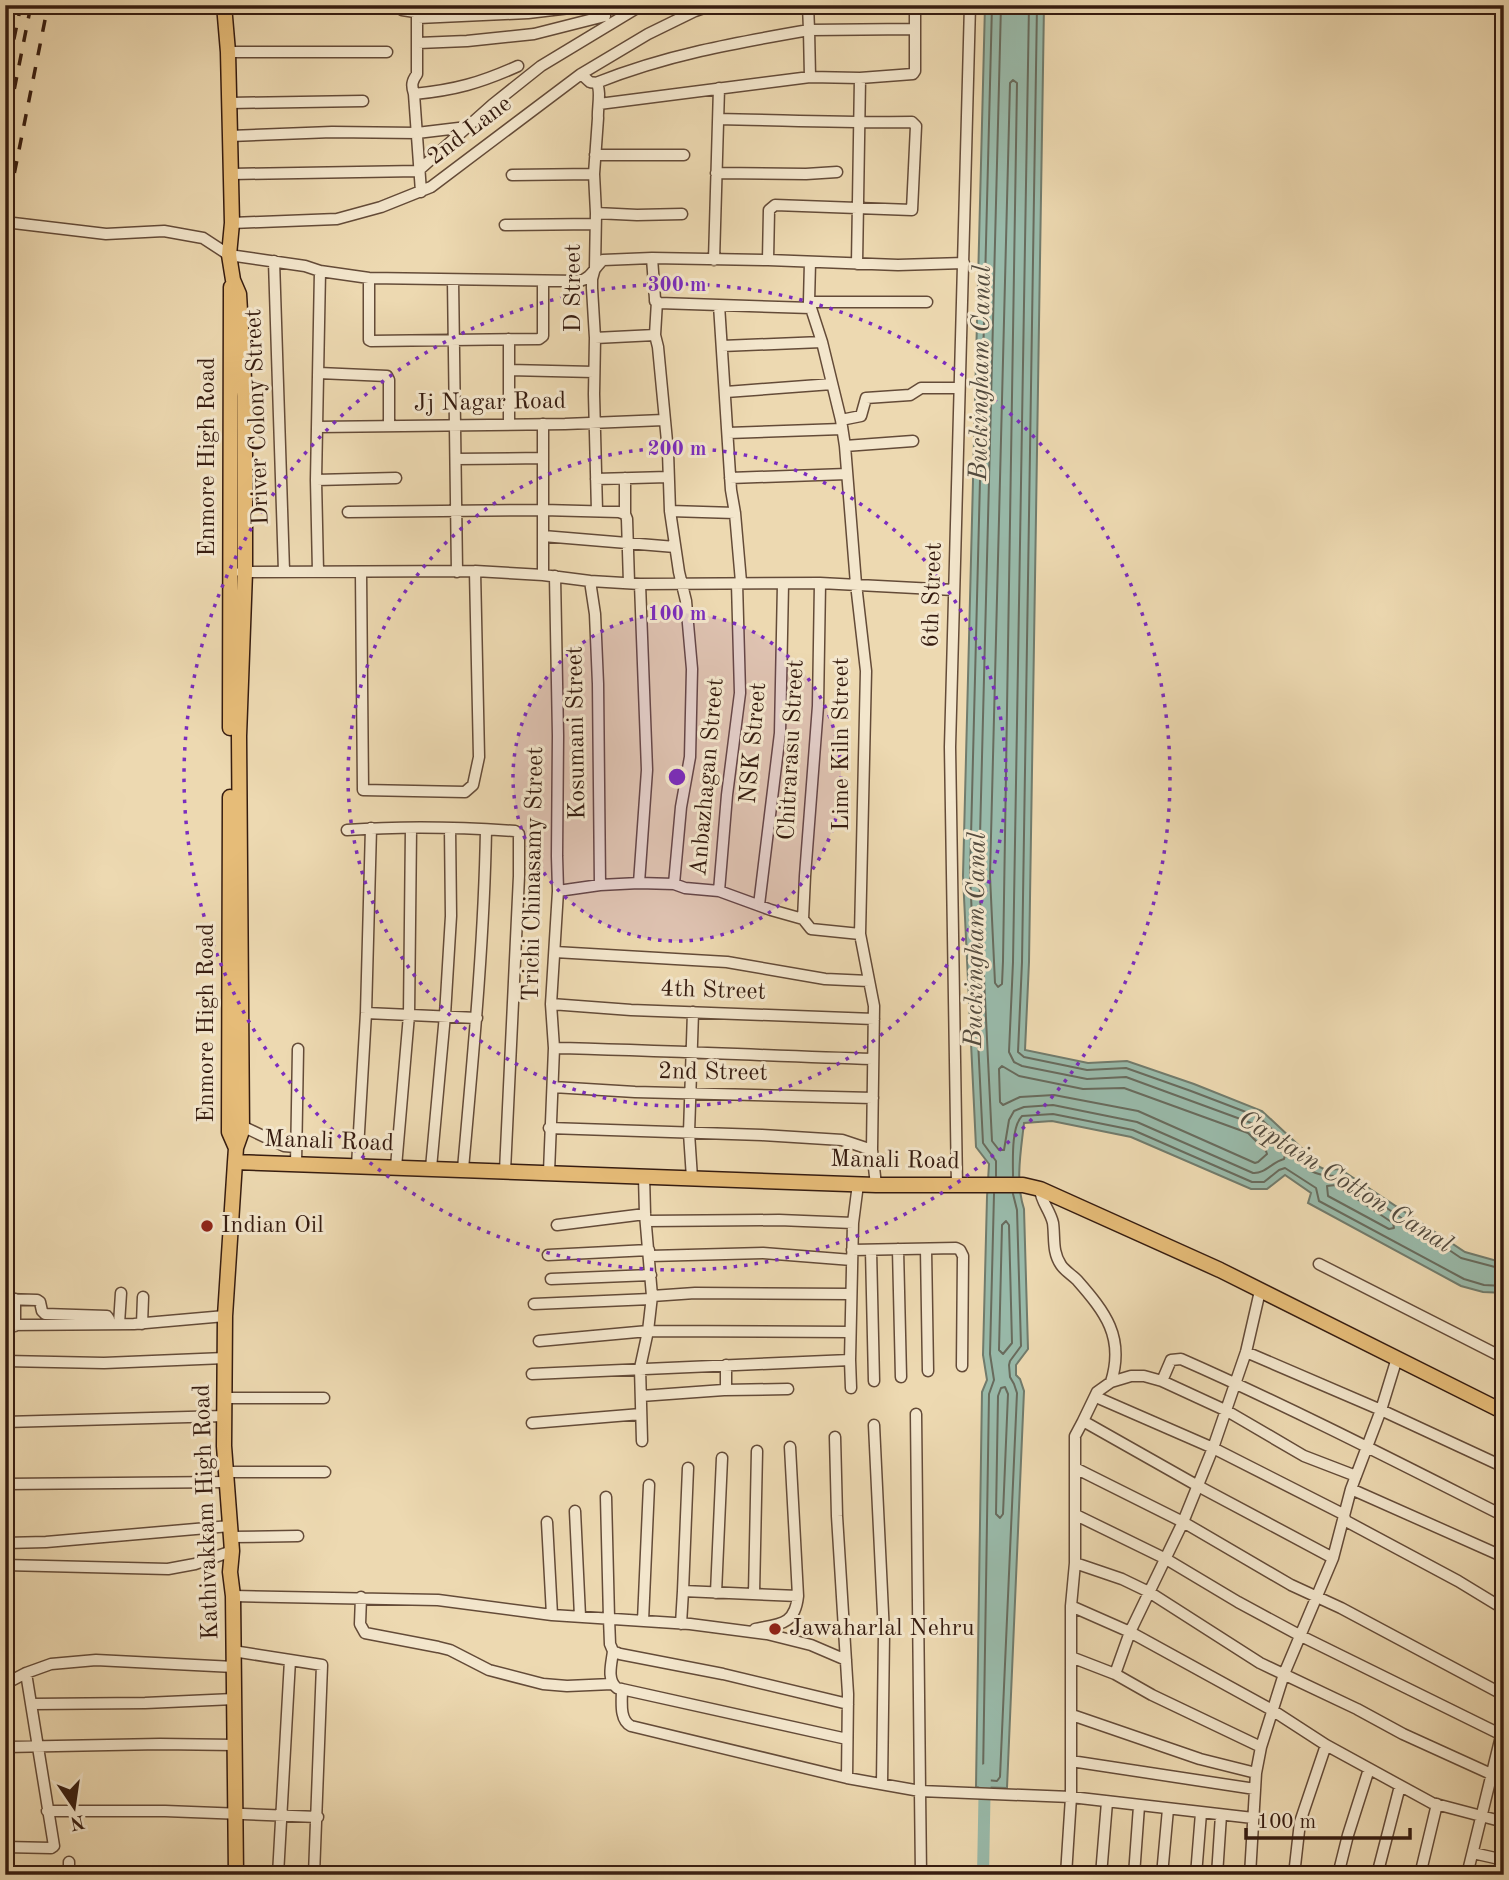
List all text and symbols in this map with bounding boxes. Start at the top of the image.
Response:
street label: 2nd Lane [424,92,516,170]
street label: D Street [562,243,586,333]
water label: Buckingham Canal [966,264,996,482]
text: 300 m [647,275,707,296]
street label: Driver Colony Street [242,308,274,526]
street label: Enmore High Road [196,357,220,557]
street label: Jj Nagar Road [414,390,566,416]
text: 200 m [647,439,707,460]
street label: 6th Street [919,542,947,648]
text: 100 m [647,604,707,625]
street label: Kosumani Street [563,646,591,820]
street label: Lime Kiln Street [830,657,854,831]
street label: Chitrarasu Street [775,659,809,841]
street label: Anbazhagan Street [687,677,729,877]
street label: NSK Street [737,681,771,805]
street label: Trichi Chinasamy Street [520,746,548,1002]
centre of rings [665,765,689,789]
water label: Buckingham Canal [961,831,991,1049]
street label: Enmore High Road [195,923,219,1123]
street label: 4th Street [660,977,766,1005]
street label: 2nd Street [658,1060,768,1086]
water label: Captain Cotton Canal [1234,1106,1457,1259]
street label: Manali Road [264,1128,394,1156]
street label: Manali Road [830,1148,960,1174]
place label: Indian Oil [221,1214,324,1238]
marker: Indian Oil [199,1218,215,1234]
street label: Kathivakkam High Road [191,1384,223,1640]
place label: Jawaharlal Nehru [789,1617,975,1641]
marker: Jawaharlal Nehru [767,1621,783,1637]
north arrow [38,1772,108,1842]
scale bar [1246,1796,1411,1840]
text: N [68,1810,86,1832]
text: 100 m [1257,1812,1316,1833]

